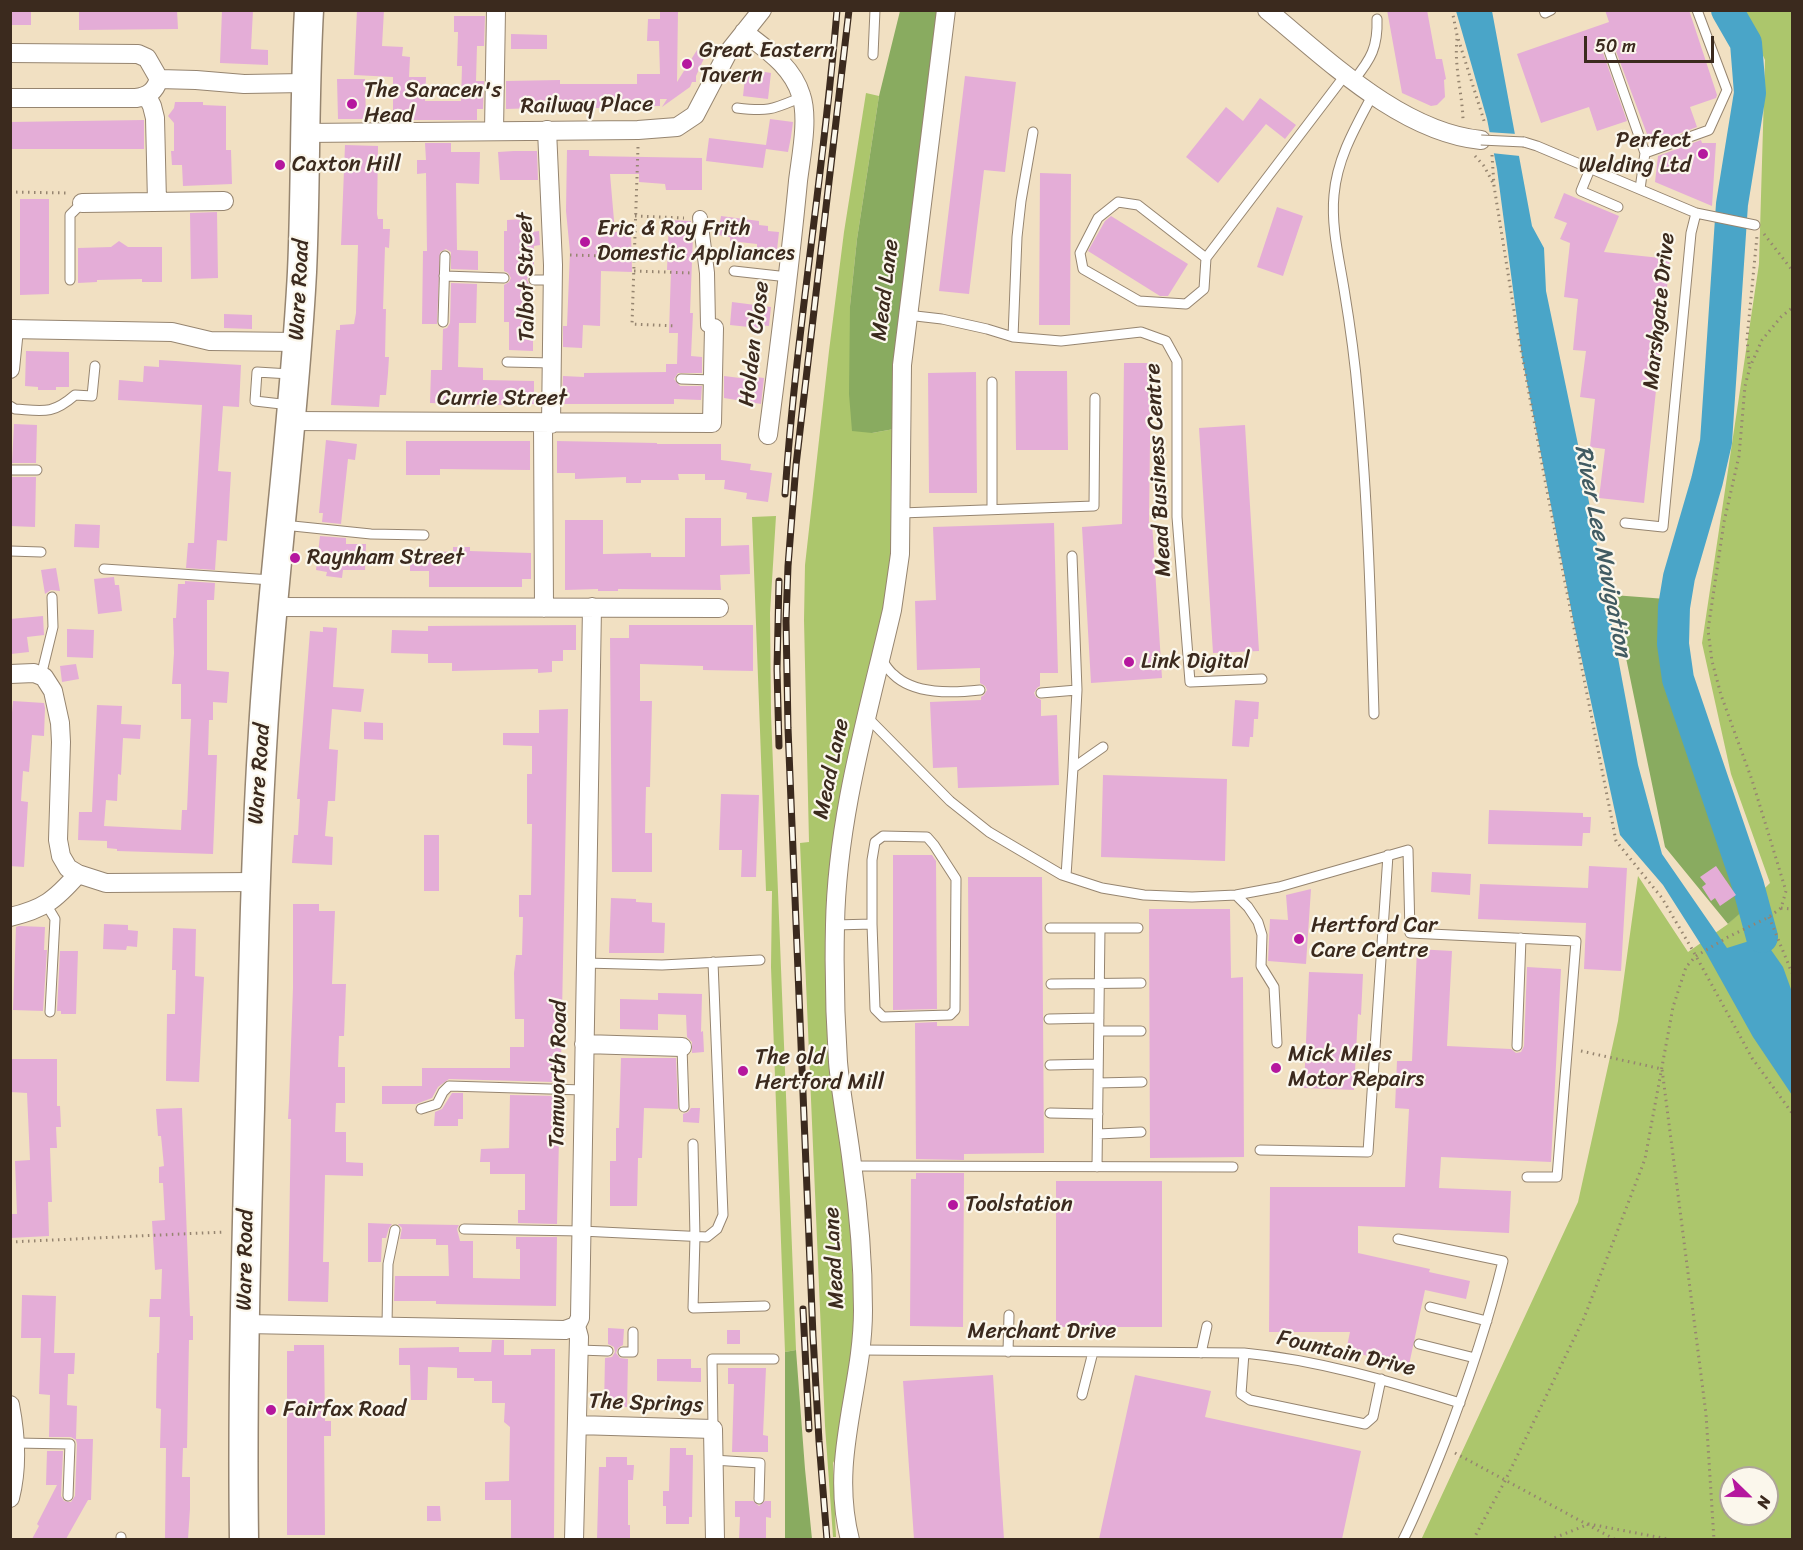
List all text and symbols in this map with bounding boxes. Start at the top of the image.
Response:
scale bar [1587,24,1718,62]
text: 50 m [1595,30,1636,62]
place label: Great Eastern Tavern [699,38,835,90]
marker: Great Eastern Tavern [680,57,694,71]
place label: The Saracen's Head [364,78,502,130]
street label: Railway Place [520,92,654,120]
marker: The Saracen's Head [345,97,359,111]
place label: Perfect Welding Ltd [1579,128,1691,180]
marker: Perfect Welding Ltd [1696,147,1710,161]
place label: Caxton Hill [292,152,401,178]
marker: Caxton Hill [273,158,287,172]
street label: Talbot Street [513,212,541,342]
place label: Eric & Roy Frith Domestic Appliances [597,216,795,268]
street label: Marshgate Drive [1639,231,1681,391]
marker: Eric & Roy Frith Domestic Appliances [578,235,592,249]
street label: Mead Lane [867,238,905,342]
street label: Ware Road [284,239,316,341]
street label: Holden Close [734,280,776,408]
street label: Mead Business Centre [1140,363,1178,577]
street label: Currie Street [437,386,567,412]
water label: River Lee Navigation [1567,443,1637,659]
place label: Raynham Street [307,545,464,571]
marker: Raynham Street [288,551,302,565]
place label: Link Digital [1141,649,1250,675]
marker: Link Digital [1122,655,1136,669]
street label: Mead Lane [808,716,856,822]
street label: Ware Road [243,723,277,825]
place label: Hertford Car Care Centre [1311,913,1437,964]
marker: Hertford Car Care Centre [1292,932,1306,946]
street label: Tamworth Road [545,1000,573,1148]
place label: Mick Miles Motor Repairs [1288,1042,1424,1094]
place label: The old Hertford Mill [755,1045,884,1096]
marker: Mick Miles Motor Repairs [1269,1061,1283,1075]
marker: The old Hertford Mill [736,1064,750,1078]
place label: Toolstation [965,1192,1073,1218]
marker: Toolstation [946,1198,960,1212]
street label: Mead Lane [819,1206,851,1310]
street label: Ware Road [232,1209,260,1311]
street label: Merchant Drive [968,1319,1116,1345]
street label: Fountain Drive [1274,1325,1418,1383]
street label: The Springs [588,1389,704,1419]
place label: Fairfax Road [283,1397,406,1423]
marker: Fairfax Road [264,1403,278,1417]
north arrow [1719,1466,1779,1526]
text: N [1749,1492,1780,1513]

